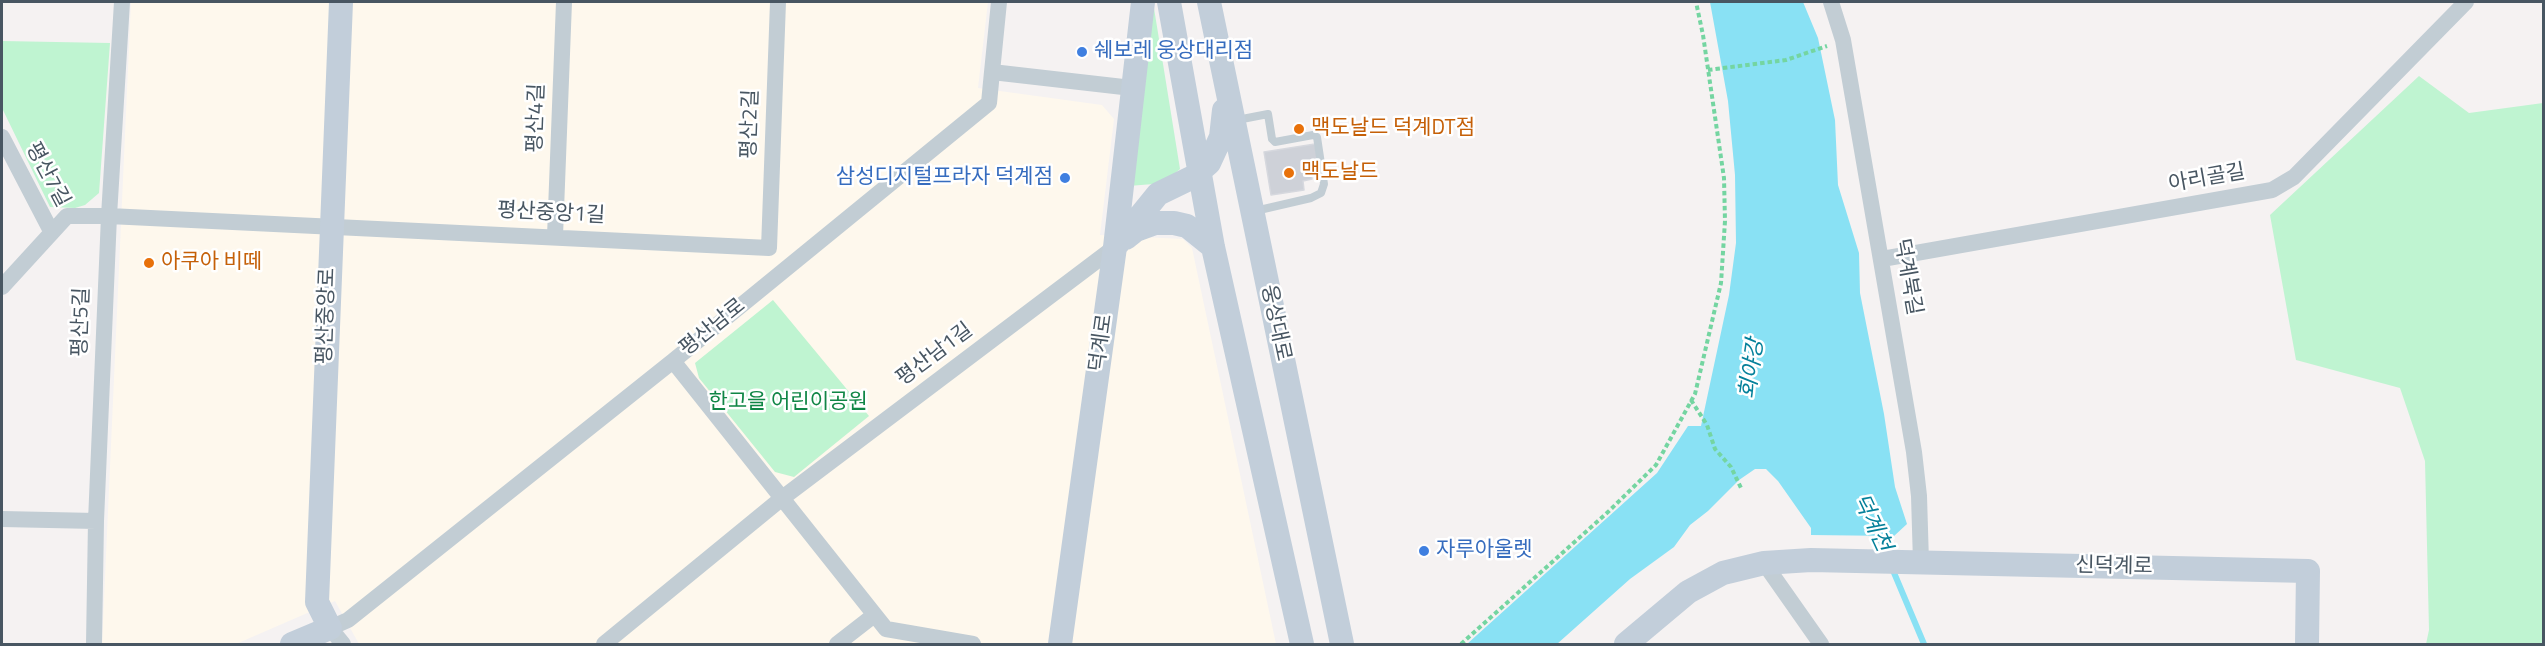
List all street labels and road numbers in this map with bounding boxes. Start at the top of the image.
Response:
street label: 평산4길 [523,83,551,153]
street label: 평산2길 [737,89,765,159]
street label: 평산7길 [20,138,74,212]
street label: 아리골길 [2167,160,2247,198]
street label: 평산중앙1길 [496,199,606,229]
street label: 덕계북길 [1888,237,1926,317]
street label: 평산중앙로 [313,267,341,365]
street label: 웅상대로 [1255,283,1295,363]
street label: 평산5길 [68,287,96,357]
street label: 평산남로 [675,294,751,362]
street label: 덕계로 [1085,313,1119,373]
street label: 평산남1길 [892,318,978,392]
street label: 신덕계로 [2075,554,2153,580]

